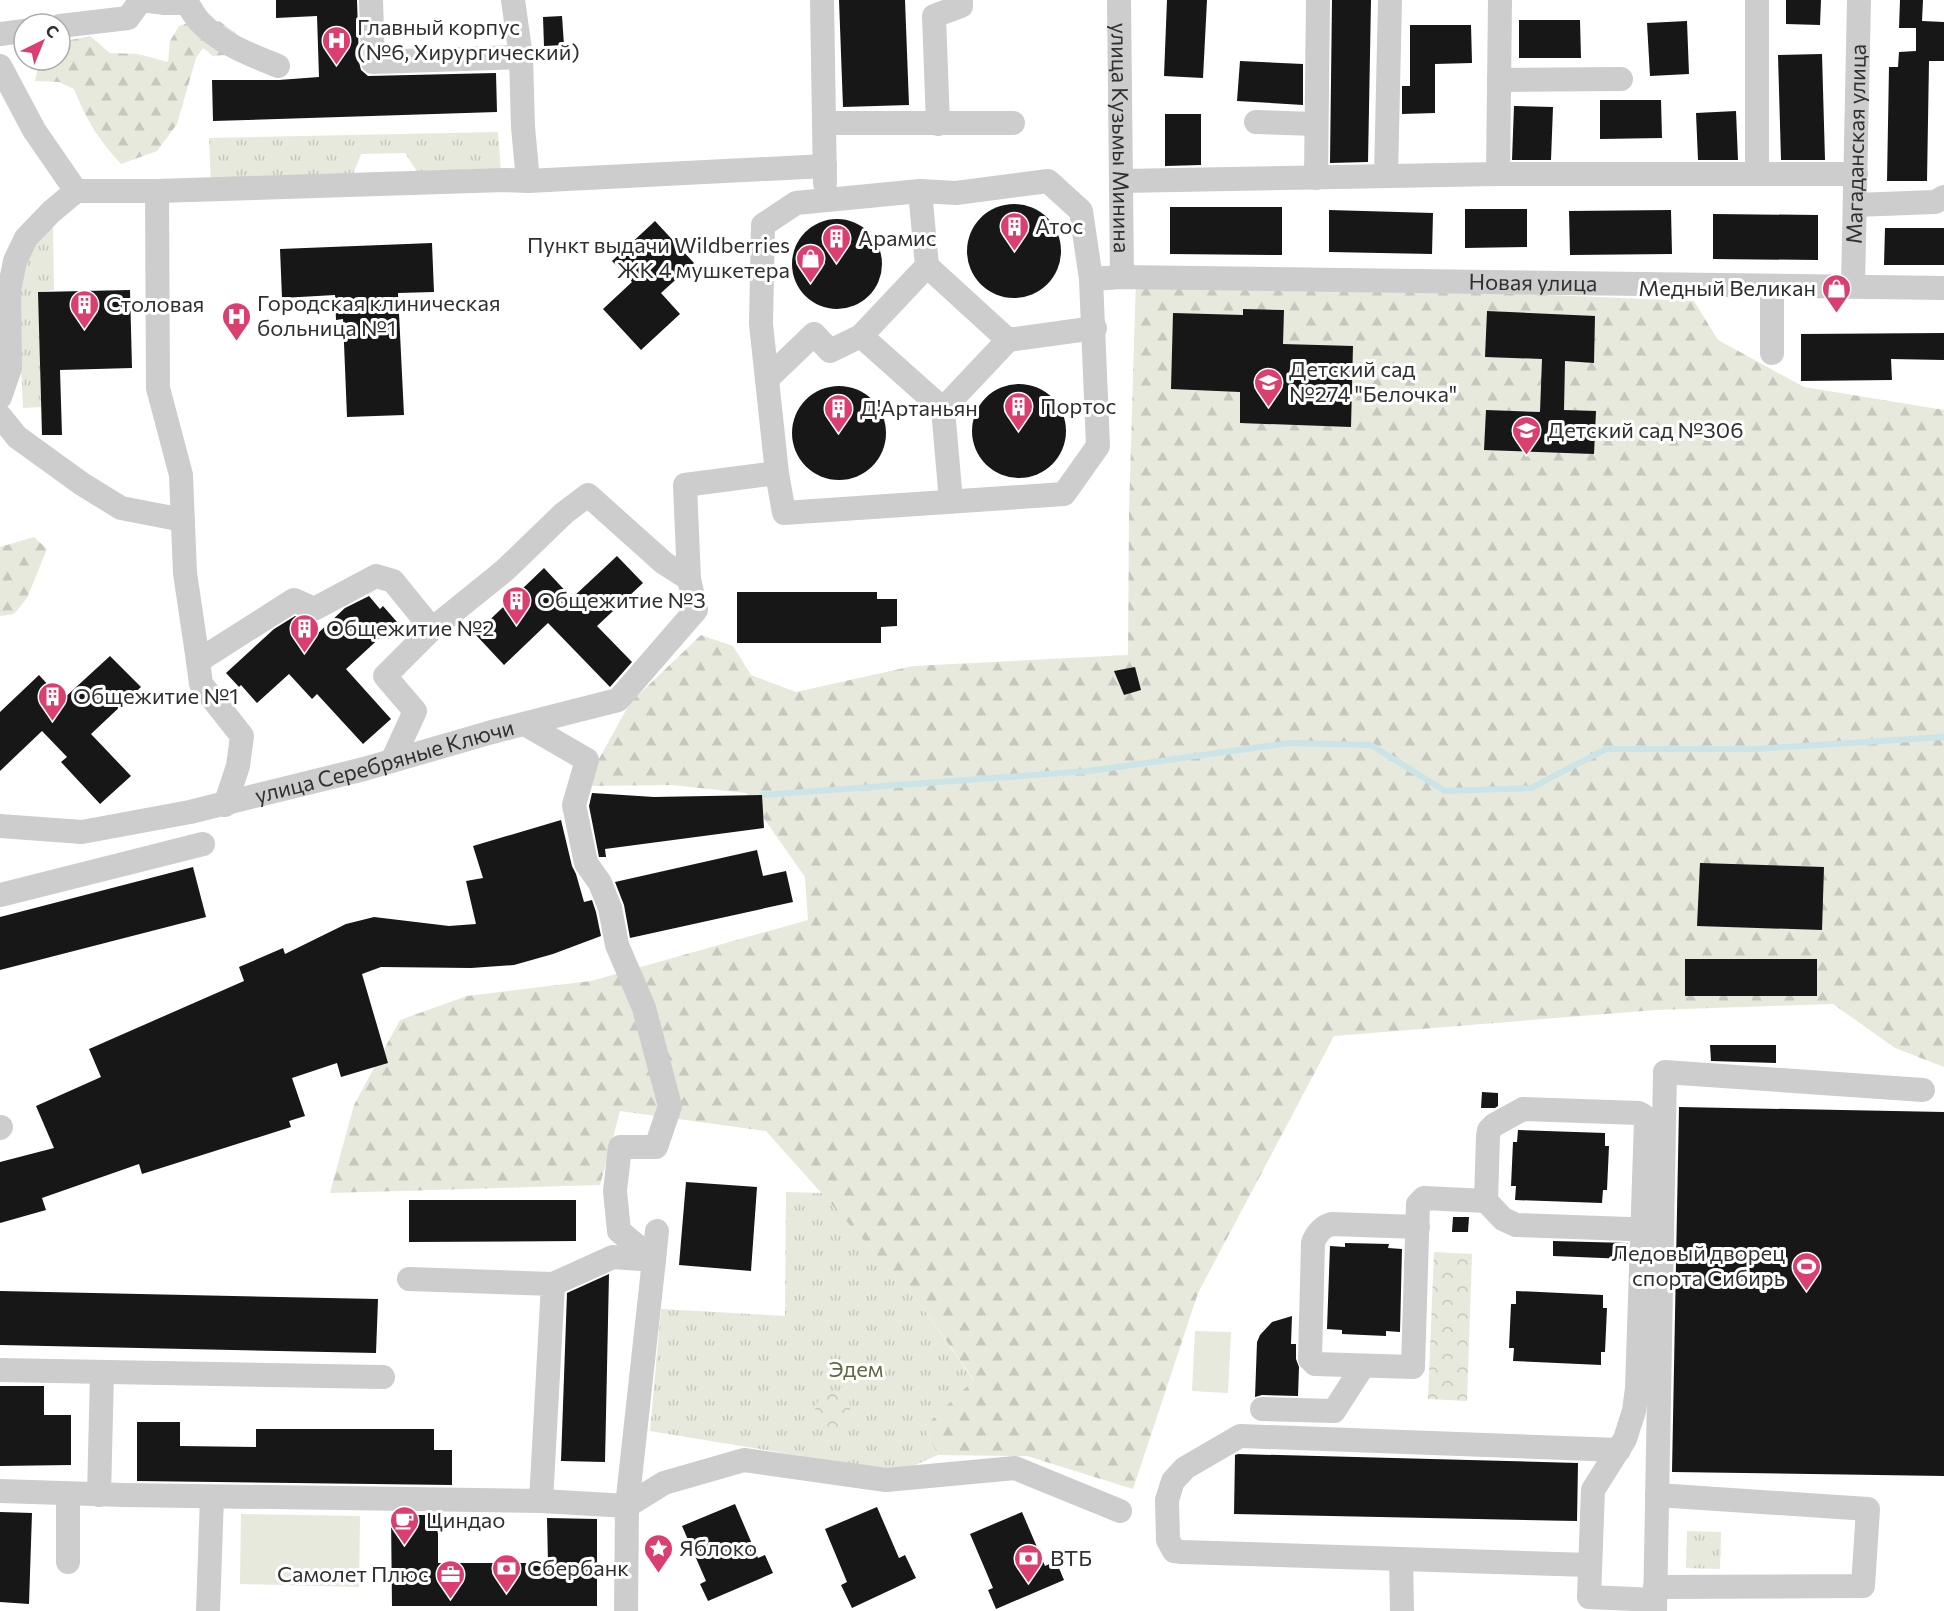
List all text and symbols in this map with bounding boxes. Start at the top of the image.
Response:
north arrow [12,12,72,72]
place label: Главный корпус (№6, Хирургический) [357,13,580,65]
text: С [42,20,63,41]
street label: улица Кузьмы Минина [1106,23,1136,253]
hospital icon: Главный корпус (№6, Хирургический) [320,24,352,66]
street label: Магаданская улица [1840,44,1871,244]
building icon: Атос [998,210,1030,252]
place label: Атос [1035,212,1083,239]
building icon: Арамис [821,222,853,264]
place label: Арамис [858,224,937,251]
place label: Пункт выдачи Wildberries ЖК 4 мушкетера [527,231,790,283]
shop icon: Пункт выдачи Wildberries ЖК 4 мушкетера [795,242,827,284]
street label: Новая улица [1468,268,1597,296]
shop icon: Медный Великан [1821,272,1853,314]
place label: Медный Великан [1638,274,1816,301]
building icon: Столовая [69,288,101,330]
place label: Городская клиническая больница №1 [257,289,501,341]
place label: Столовая [106,290,204,317]
hospital icon: Городская клиническая больница №1 [220,300,252,342]
place label: Детский сад №274 "Белочка" [1289,355,1457,407]
school or university icon: Детский сад №274 "Белочка" [1252,366,1284,408]
building icon: Портос [1003,390,1035,432]
building icon: Д'Артаньян [823,392,855,434]
place label: Портос [1040,392,1116,419]
place label: Д'Артаньян [860,394,978,421]
school or university icon: Детский сад №306 [1510,414,1542,456]
place label: Детский сад №306 [1547,416,1744,443]
building icon: Общежитие №3 [500,584,532,626]
place label: Общежитие №3 [537,586,706,613]
building icon: Общежитие №2 [289,612,321,654]
place label: Общежитие №2 [326,614,494,641]
building icon: Общежитие №1 [36,680,68,722]
place label: Общежитие №1 [73,682,239,709]
street label: улица Серебряные Ключи [252,713,517,808]
place label: Ледовый дворец спорта Сибирь [1611,1239,1785,1291]
sports icon: Ледовый дворец спорта Сибирь [1790,1250,1822,1292]
park label: Эдем [829,1355,883,1382]
cafe icon: Циндао [389,1504,421,1546]
place label: Циндао [426,1506,505,1533]
place icon: Яблоко [642,1532,674,1574]
place label: Яблоко [679,1534,757,1561]
bank icon: ВТБ [1013,1542,1045,1584]
place label: ВТБ [1050,1544,1092,1571]
bank icon: Сбербанк [490,1552,522,1594]
place label: Сбербанк [527,1554,629,1581]
office icon: Самолет Плюс [434,1558,466,1600]
place label: Самолет Плюс [277,1560,429,1587]

